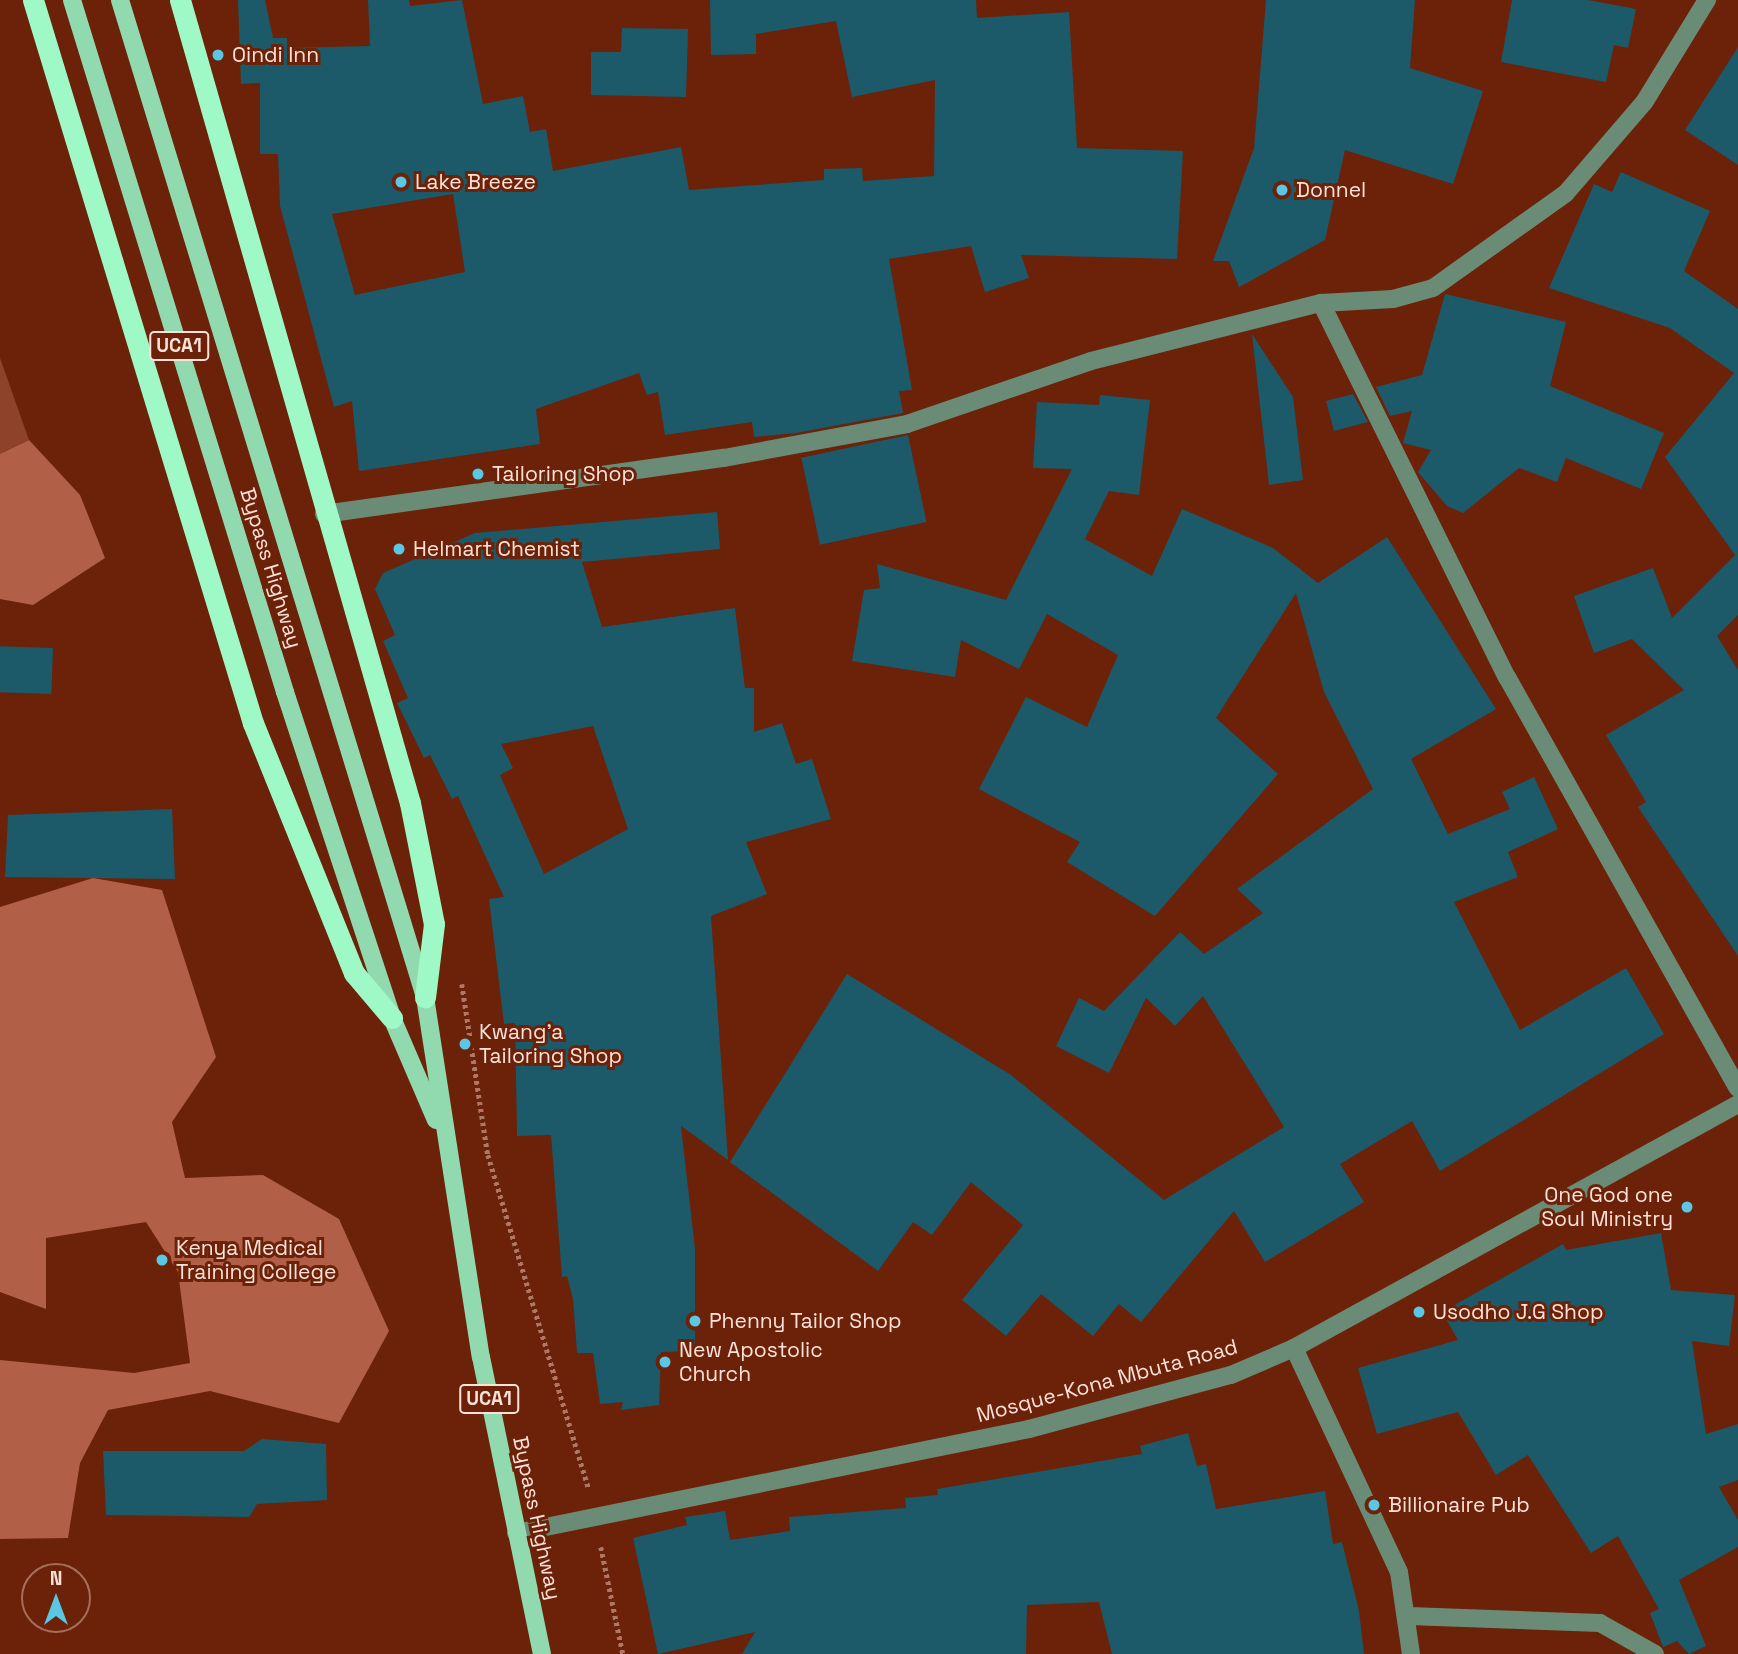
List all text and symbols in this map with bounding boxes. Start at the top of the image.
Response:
place label: Oindi Inn [232,42,319,68]
marker: Oindi Inn [210,47,226,63]
place label: Lake Breeze [415,169,536,195]
marker: Lake Breeze [393,174,409,190]
place label: Donnel [1296,177,1366,203]
marker: Donnel [1274,182,1290,198]
road number: UCA1 [149,330,209,362]
place label: Tailoring Shop [492,461,635,487]
marker: Tailoring Shop [470,466,486,482]
street label: Bypass Highway [235,485,307,651]
place label: Helmart Chemist [413,536,580,562]
marker: Helmart Chemist [391,541,407,557]
place label: Kwang'a Tailoring Shop [479,1019,622,1069]
marker: Kwang'a Tailoring Shop [457,1036,473,1052]
place label: One God one Soul Ministry [1541,1182,1673,1232]
marker: One God one Soul Ministry [1679,1199,1695,1215]
place label: Kenya Medical Training College [176,1235,336,1285]
marker: Kenya Medical Training College [154,1252,170,1268]
place label: Usodho J.G Shop [1433,1299,1603,1325]
marker: Usodho J.G Shop [1411,1304,1427,1320]
place label: Phenny Tailor Shop [709,1308,902,1334]
marker: Phenny Tailor Shop [687,1313,703,1329]
street label: Mosque-Kona Mbuta Road [974,1334,1240,1428]
place label: New Apostolic Church [679,1337,823,1387]
marker: New Apostolic Church [657,1354,673,1370]
road number: UCA1 [459,1384,519,1414]
street label: Bypass Highway [507,1434,567,1602]
place label: Billionaire Pub [1388,1492,1530,1518]
marker: Billionaire Pub [1366,1497,1382,1513]
north arrow [21,1563,91,1633]
text: N [50,1566,62,1591]

